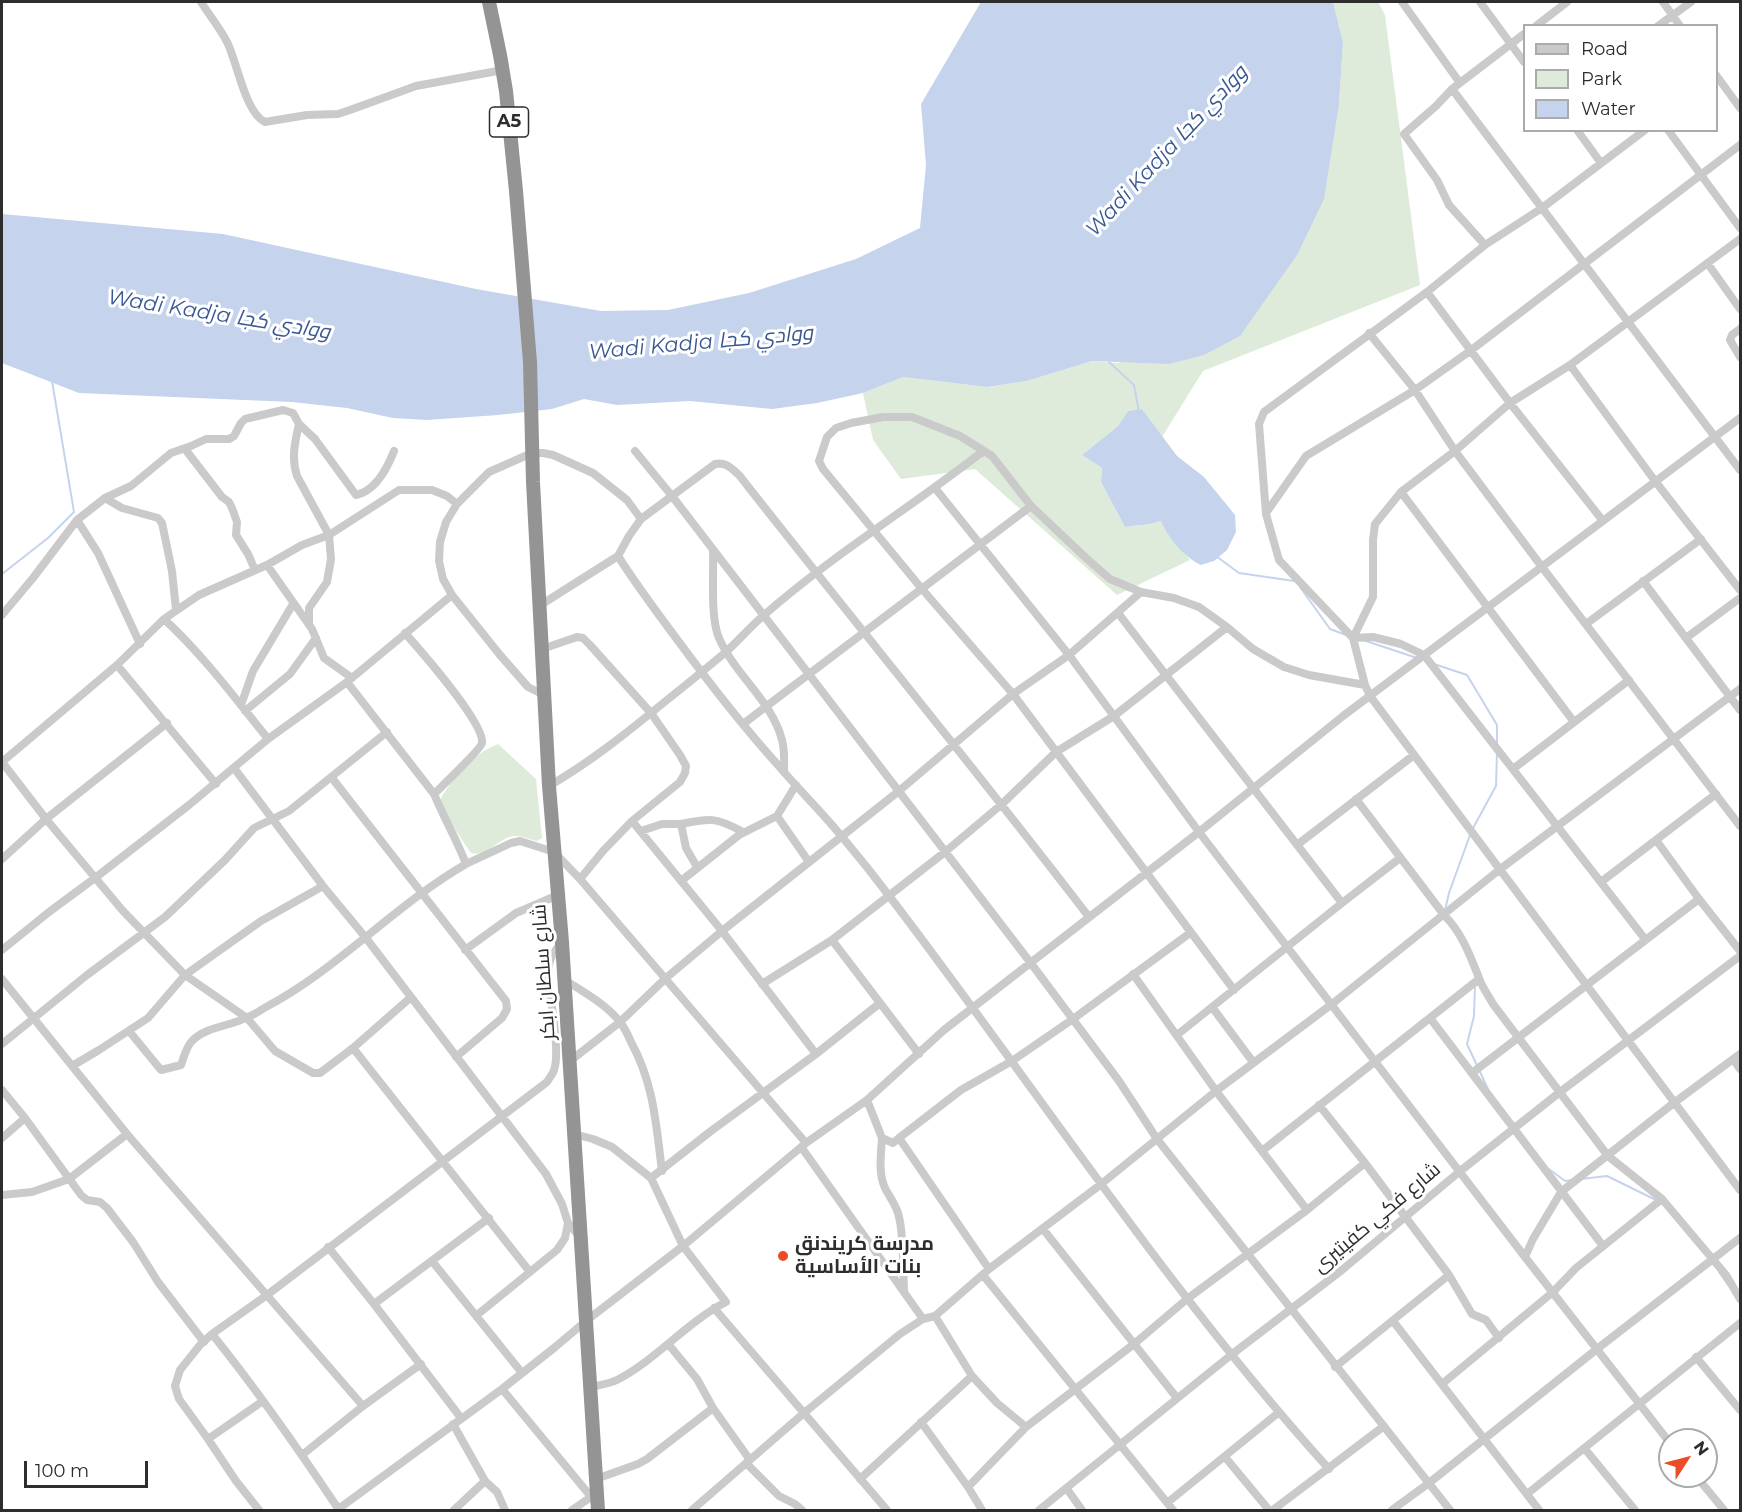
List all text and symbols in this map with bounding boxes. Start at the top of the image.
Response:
legend [1523,24,1718,132]
text: Road [1581,38,1628,60]
water label: Wadi Kadja ووادي كجا [1081,60,1253,242]
text: Park [1581,68,1622,90]
text: Water [1581,98,1636,120]
road number: A5 [490,107,528,137]
water label: Wadi Kadja ووادي كجا [106,285,332,345]
water label: Wadi Kadja ووادي كجا [588,321,814,365]
street label: شارع سلطان ابكر [527,903,561,1041]
street label: شارع فكي كفيتيرى [1308,1158,1446,1278]
place label: مدرسة كريندنق بنات الأساسية [795,1232,934,1279]
marker: مدرسة كريندنق بنات الأساسية [776,1249,790,1263]
north arrow [1658,1428,1718,1488]
text: N [1690,1437,1713,1459]
scale bar [27,1449,152,1487]
text: 100 m [35,1460,89,1482]

